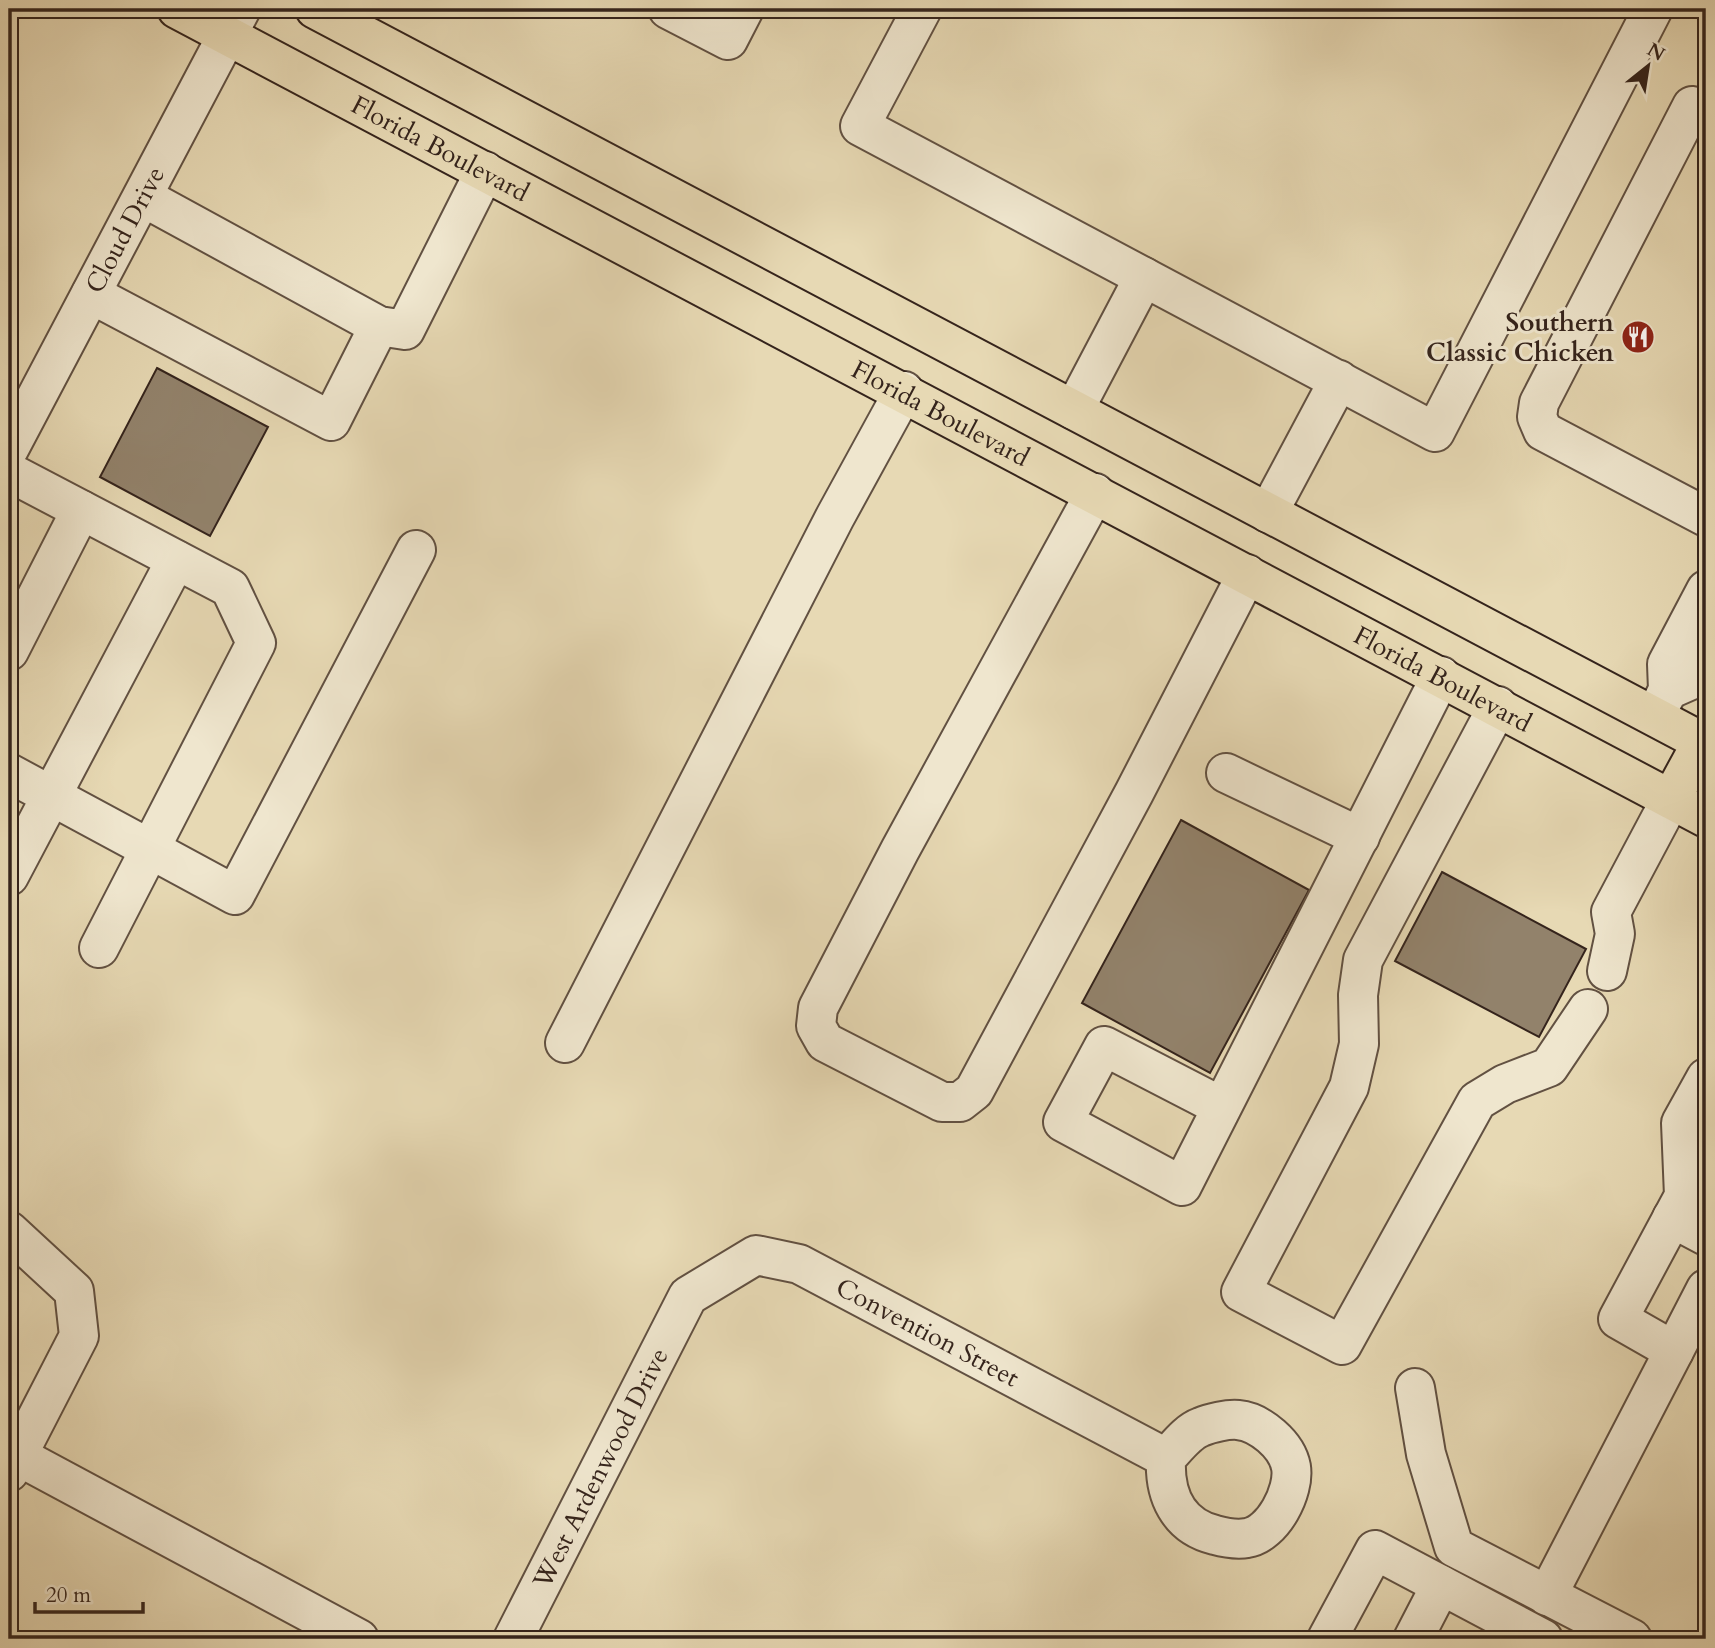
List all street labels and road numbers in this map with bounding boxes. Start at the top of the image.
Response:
street label: Florida Boulevard [345,87,535,210]
street label: Cloud Drive [77,160,173,299]
street label: Florida Boulevard [845,352,1036,475]
street label: Florida Boulevard [1347,618,1538,741]
street label: Convention Street [830,1270,1025,1395]
street label: West Ardenwood Drive [524,1342,677,1595]

